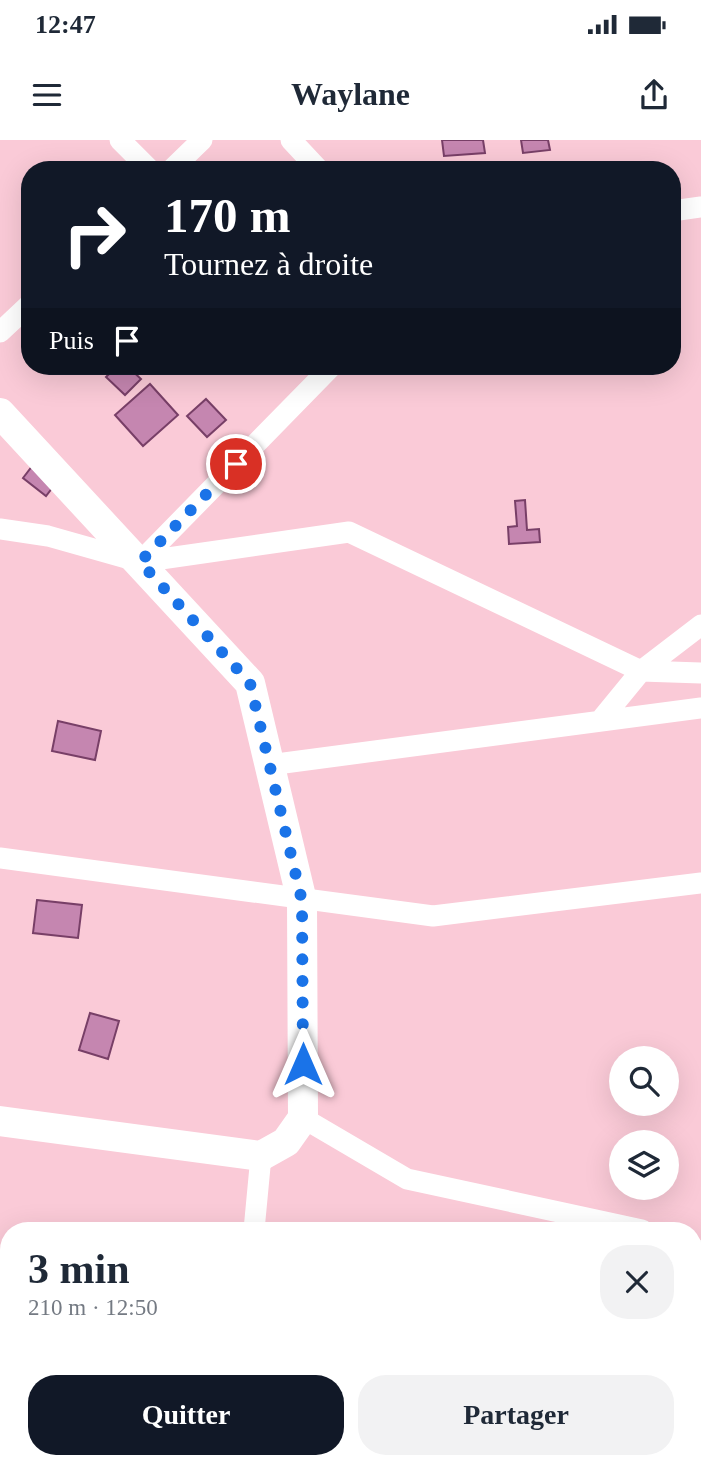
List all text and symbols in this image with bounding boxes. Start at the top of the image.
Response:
text: 12:47 [35,10,96,39]
icon: menu [28,76,66,114]
text: Waylane [291,76,410,112]
icon: share [635,76,673,114]
text: 170 m [164,188,291,243]
icon: right [49,189,140,280]
text: Tournez à droite [164,246,373,282]
icon: arrive [108,322,146,360]
text: Puis [49,326,94,355]
pin [206,434,266,494]
icon: arrive [217,445,255,483]
position arrow [266,1027,340,1101]
map controls [609,1046,679,1200]
button: search [609,1046,679,1116]
button: layers [609,1130,679,1200]
button: close [600,1245,674,1319]
text: 3 min [28,1246,130,1292]
text: 210 m · 12:50 [28,1295,158,1320]
button: Quitter [28,1375,344,1455]
button: Partager [358,1375,674,1455]

